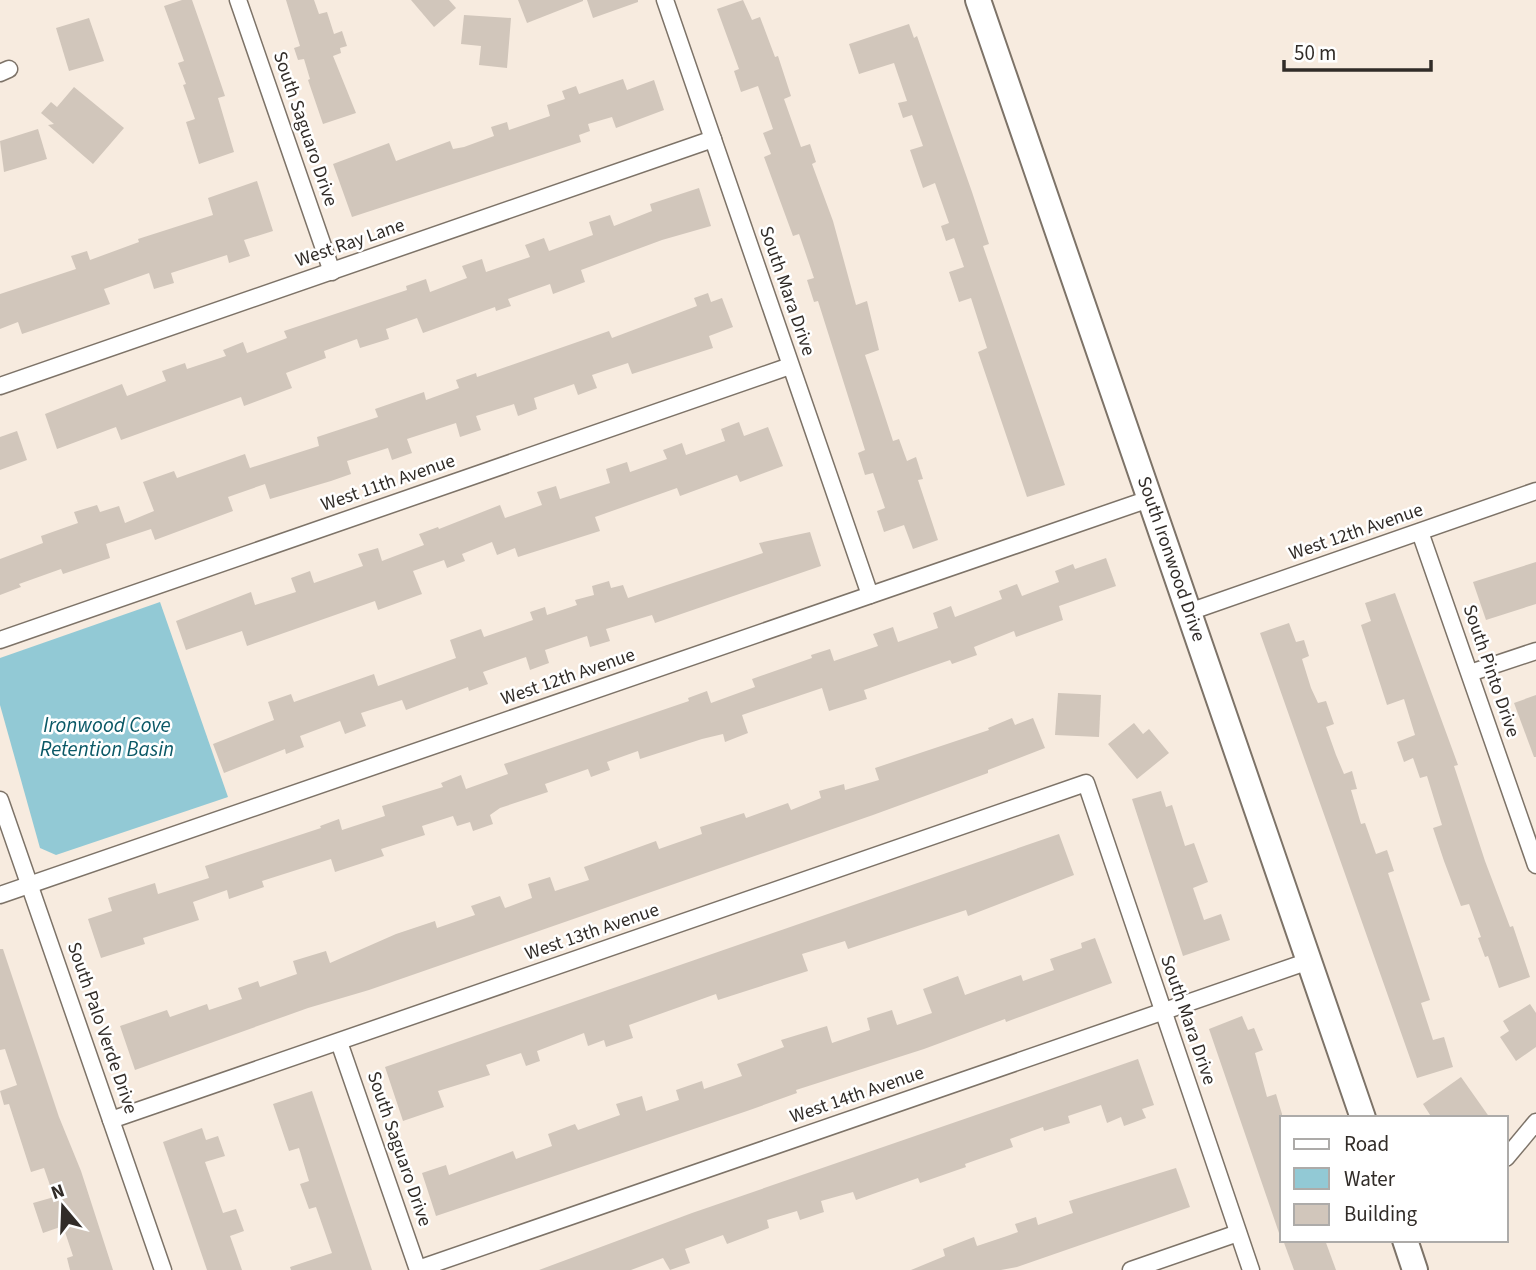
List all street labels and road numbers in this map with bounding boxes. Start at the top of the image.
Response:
street label: South Saguaro Drive [266,48,344,210]
street label: West Ray Lane [292,212,408,274]
street label: South Mara Drive [752,223,822,359]
street label: West 11th Avenue [317,447,459,519]
street label: South Ironwood Drive [1130,473,1212,645]
street label: West 12th Avenue [1285,496,1427,568]
street label: South Pinto Drive [1456,601,1526,741]
street label: West 12th Avenue [497,641,639,713]
street label: West 13th Avenue [521,896,663,968]
street label: South Palo Verde Drive [60,938,144,1118]
street label: South Mara Drive [1153,952,1223,1088]
street label: West 14th Avenue [786,1059,928,1131]
street label: South Saguaro Drive [360,1068,438,1230]

